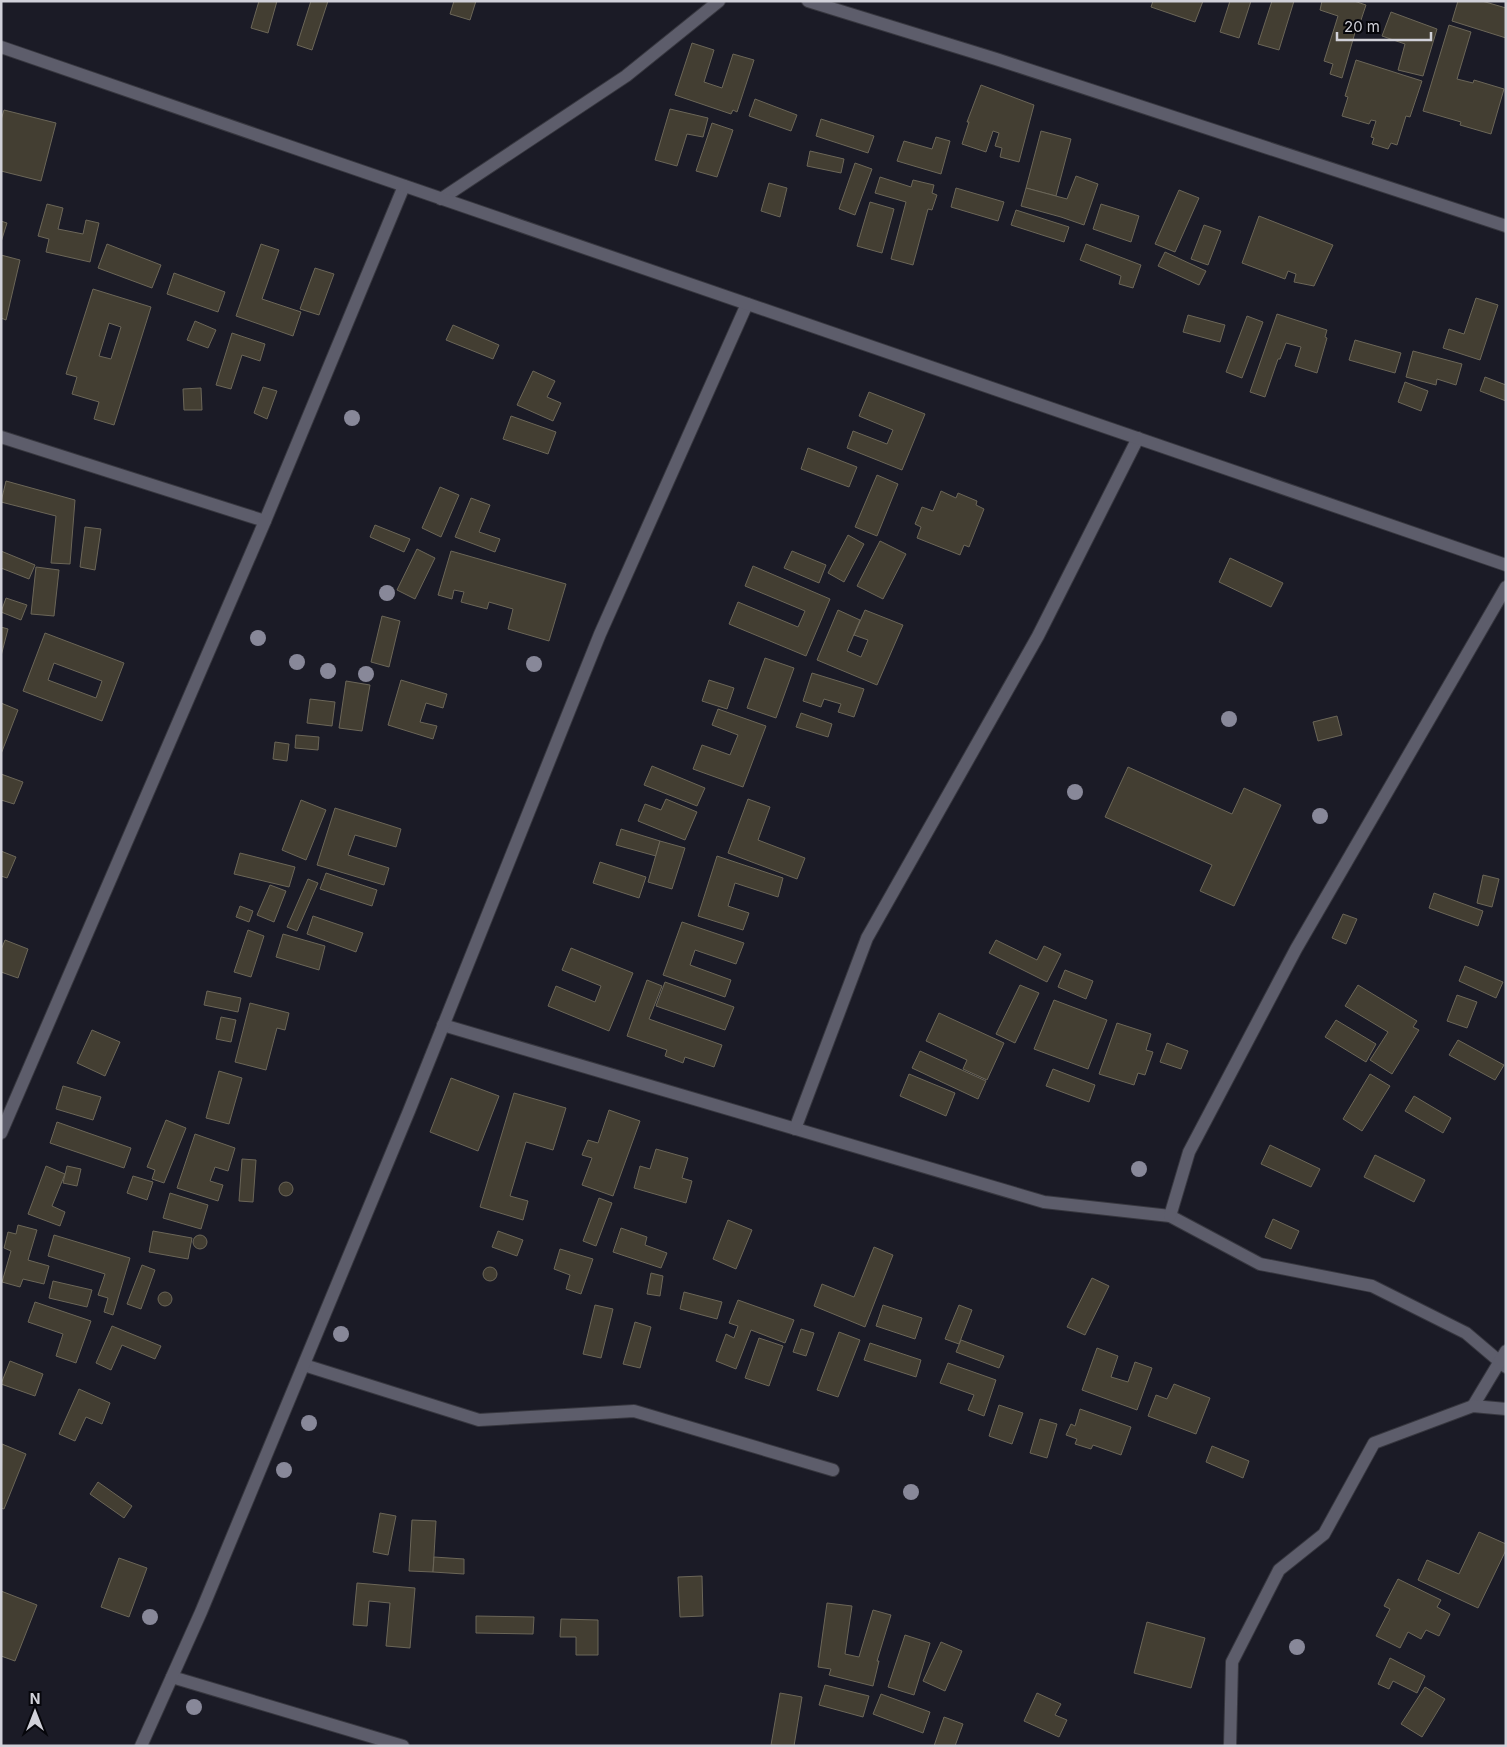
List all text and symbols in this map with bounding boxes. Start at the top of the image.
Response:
scale bar [1337,10,1431,42]
text: 20 m [1344,17,1380,36]
north arrow [10,1687,60,1737]
text: N [30,1690,40,1707]

